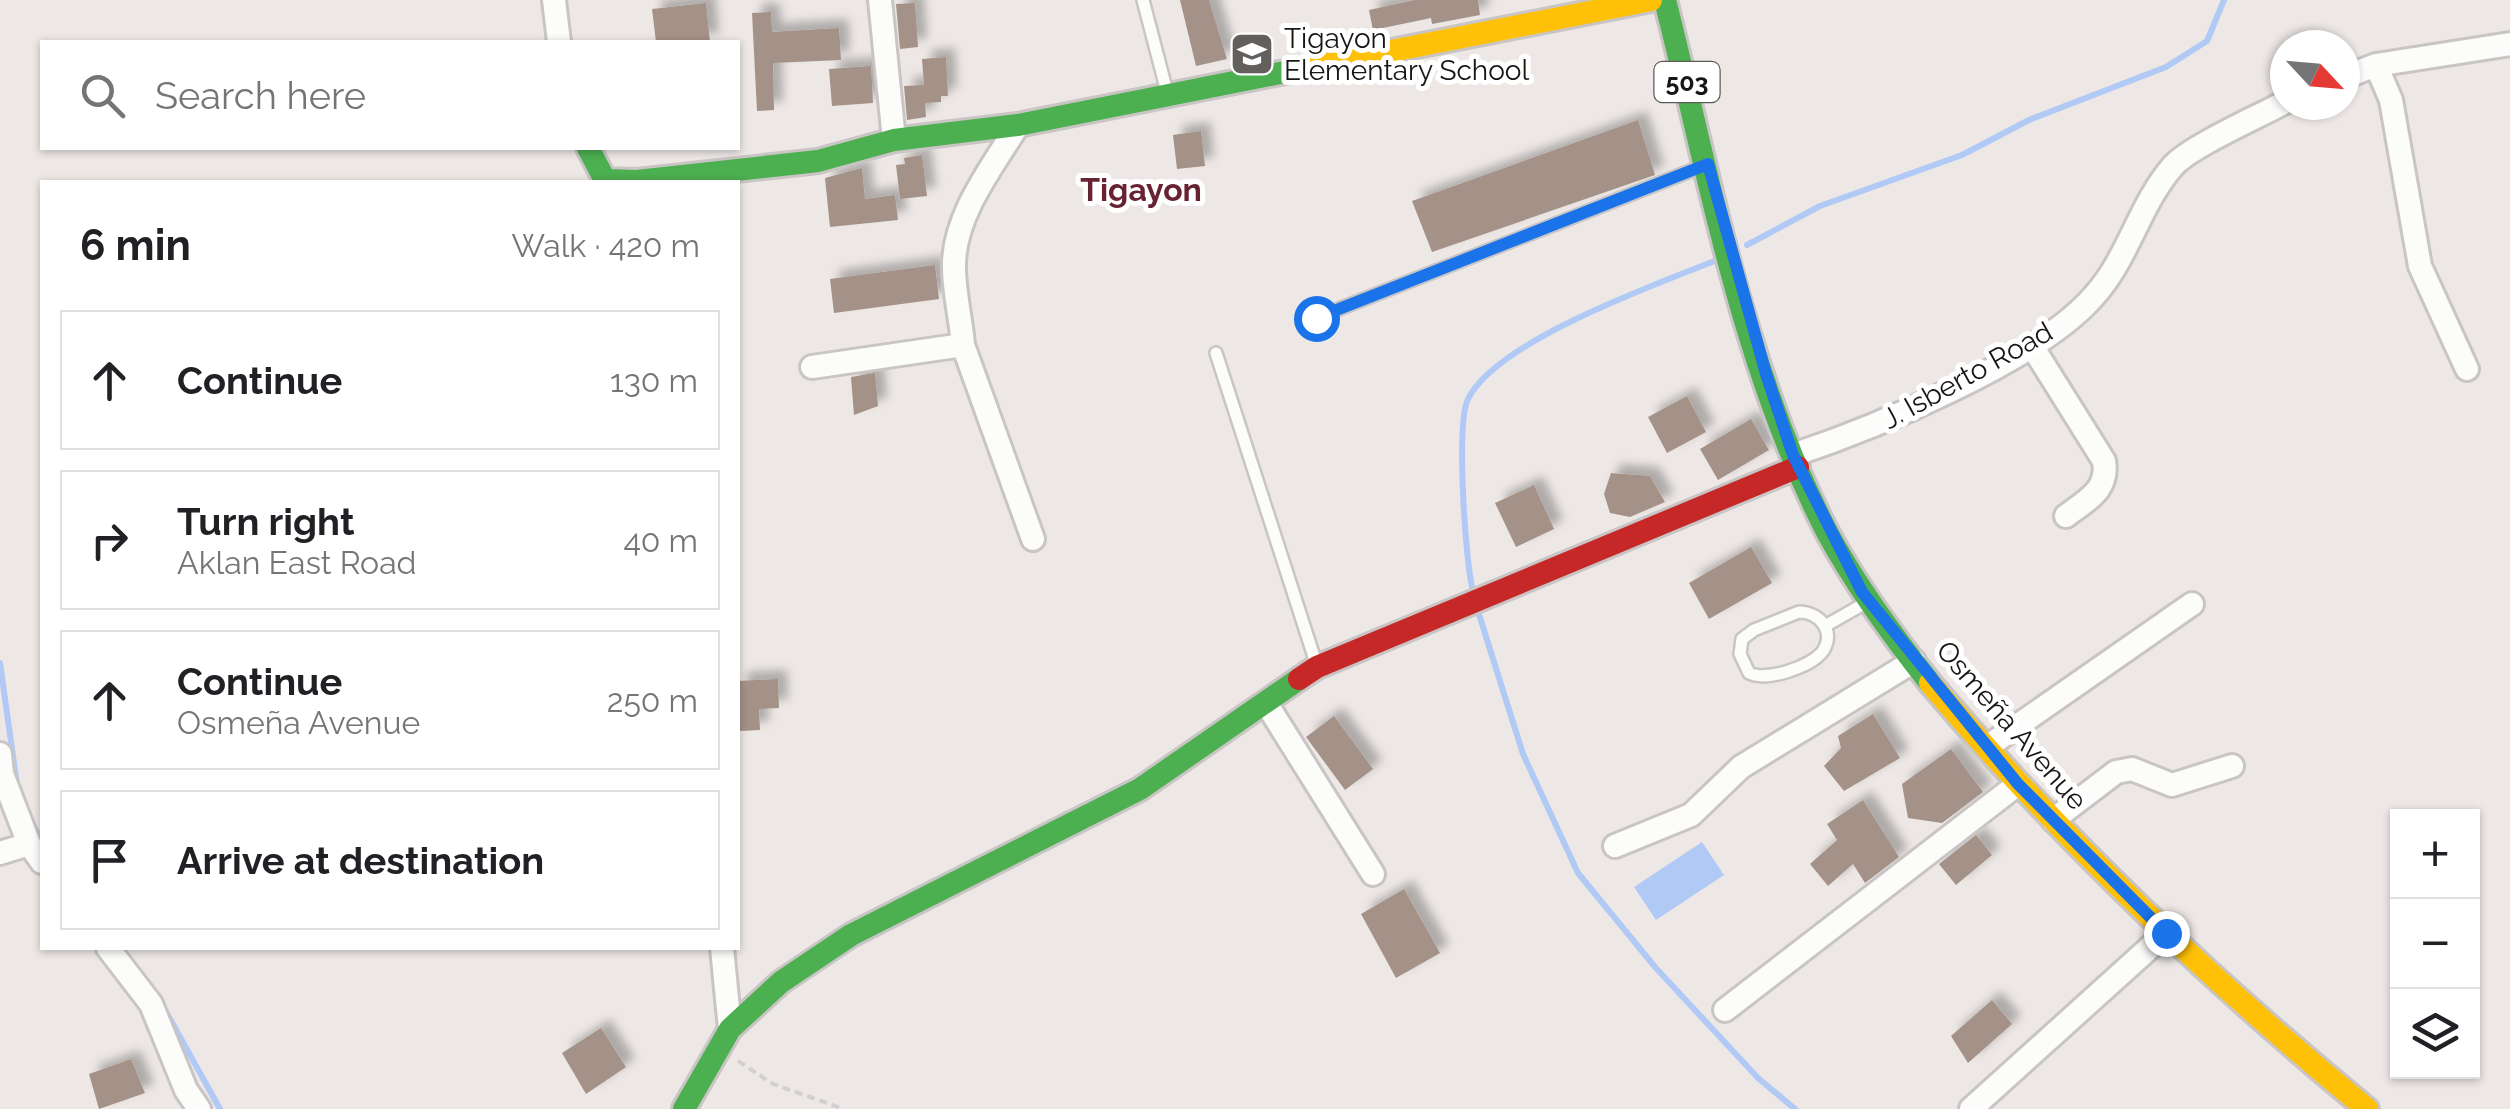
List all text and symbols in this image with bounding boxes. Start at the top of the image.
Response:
place label: Tigayon Elementary School [1284,22,1529,87]
north arrow [2270,30,2360,120]
school or university icon: Tigayon Elementary School [1229,31,1275,77]
search box [40,40,740,150]
road number: 503 [1654,62,1720,102]
icon: search [75,68,130,123]
text: Search here [155,73,366,118]
district label: Tigayon [1080,171,1202,208]
text: 6 min [80,221,191,270]
text: Walk · 420 m [511,227,700,264]
route start [1294,296,1340,342]
street label: J. Isberto Road [1876,315,2058,436]
icon: ahead [82,353,137,408]
text: Continue [177,358,342,403]
text: 130 m [610,362,698,399]
text: Turn right [177,499,354,544]
icon: right [82,513,137,568]
text: 40 m [623,522,698,559]
text: Aklan East Road [177,544,416,581]
street label: Osmeña Avenue [1929,634,2094,816]
text: Continue [177,659,342,704]
icon: ahead [82,673,137,728]
text: 250 m [607,682,698,719]
text: Osmeña Avenue [177,704,420,741]
map controls [2390,809,2480,1079]
button: + [2390,809,2480,899]
icon: arrive [82,833,137,888]
text: Arrive at destination [177,838,544,883]
button: − [2390,899,2480,989]
route end [2144,911,2190,957]
button: layers [2390,989,2480,1079]

